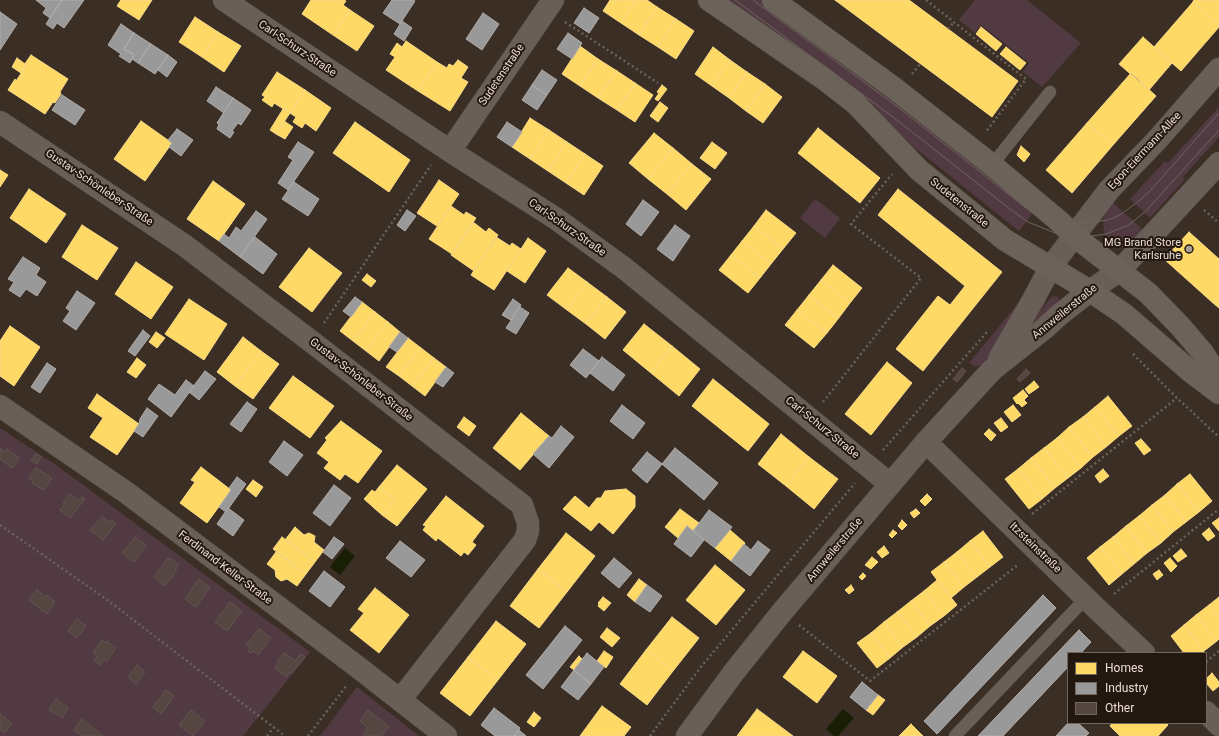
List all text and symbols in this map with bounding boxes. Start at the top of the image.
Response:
street label: Carl-Schurz-Straße [255,18,339,80]
street label: Sudetenstraße [477,42,527,108]
street label: Egon-Eiermann-Allee [1106,109,1184,193]
street label: Gustav-Schönleber-Straße [43,147,155,229]
street label: Sudetenstraße [927,175,991,231]
street label: Carl-Schurz-Straße [526,196,608,260]
place label: MG Brand Store Karlsruhe [1104,236,1181,262]
marker: MG Brand Store Karlsruhe [1184,244,1194,254]
street label: Annweilerstraße [1030,282,1100,342]
street label: Gustav-Schönleber-Straße [307,336,415,424]
street label: Carl-Schurz-Straße [782,394,862,462]
street label: Annweilerstraße [804,515,866,585]
street label: Itzsteinstraße [1006,520,1064,576]
street label: Ferdinand-Keller-Straße [175,528,275,608]
legend [1067,652,1207,724]
text: Homes [1105,661,1143,675]
text: Industry [1105,681,1148,695]
text: Other [1105,701,1134,715]

